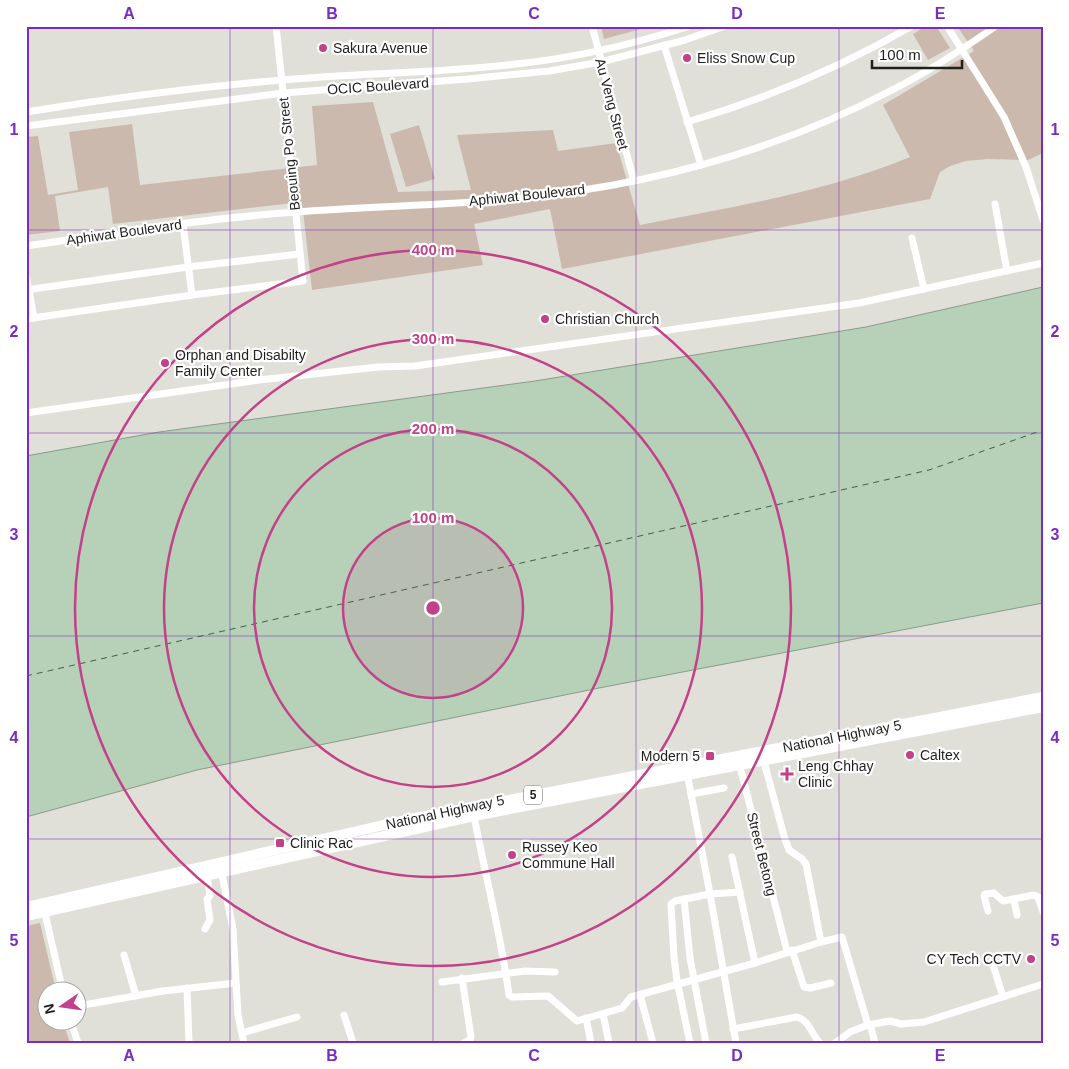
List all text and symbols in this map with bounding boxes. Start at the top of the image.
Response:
text: A [123,5,135,22]
text: B [326,5,338,22]
text: C [528,5,540,22]
text: D [731,5,743,22]
text: E [935,5,946,22]
scale bar [872,38,962,70]
place label: Sakura Avenue [333,40,428,56]
marker: Sakura Avenue [317,42,329,54]
text: 100 m [879,46,921,63]
place label: Eliss Snow Cup [697,50,795,66]
marker: Eliss Snow Cup [681,52,693,64]
street label: Au Veng Street [592,56,632,152]
street label: OCIC Boulevard [327,74,429,98]
street label: Beouing Po Street [275,97,303,211]
text: 1 [10,121,19,138]
text: 1 [1051,121,1060,138]
street label: Aphiwat Boulevard [468,181,586,209]
street label: Aphiwat Boulevard [65,216,183,248]
text: 400 m [412,241,454,258]
place label: Christian Church [555,311,659,327]
marker: Christian Church [539,313,551,325]
text: 2 [10,323,19,340]
text: 2 [1051,323,1060,340]
text: 300 m [412,330,454,347]
place label: Orphan and Disabilty Family Center [175,347,306,379]
marker: Orphan and Disabilty Family Center [159,357,171,369]
text: 200 m [412,420,454,437]
text: 100 m [412,509,454,526]
text: 3 [10,526,19,543]
text: 3 [1051,526,1060,543]
centre of rings [424,599,442,617]
street label: National Highway 5 [781,717,903,755]
text: 4 [10,729,19,746]
text: 4 [1051,729,1060,746]
place label: Caltex [920,747,960,763]
place label: Modern 5 [641,748,700,764]
marker: Caltex [904,749,916,761]
marker: Modern 5 [704,750,716,762]
place label: Leng Chhay Clinic [798,758,874,790]
marker: Leng Chhay Clinic [780,767,794,781]
road number: 5 [524,786,542,804]
street label: National Highway 5 [384,792,506,832]
street label: Street Betong [744,811,780,897]
place label: Clinic Rac [290,835,353,851]
marker: Clinic Rac [274,837,286,849]
place label: Russey Keo Commune Hall [522,839,615,871]
marker: Russey Keo Commune Hall [506,849,518,861]
text: 5 [10,932,19,949]
text: 5 [1051,932,1060,949]
place label: CY Tech CCTV [927,951,1022,967]
marker: CY Tech CCTV [1025,953,1037,965]
north arrow [38,982,88,1032]
text: N [40,1002,58,1016]
text: A [123,1047,135,1064]
text: B [326,1047,338,1064]
text: C [528,1047,540,1064]
text: D [731,1047,743,1064]
text: E [935,1047,946,1064]

